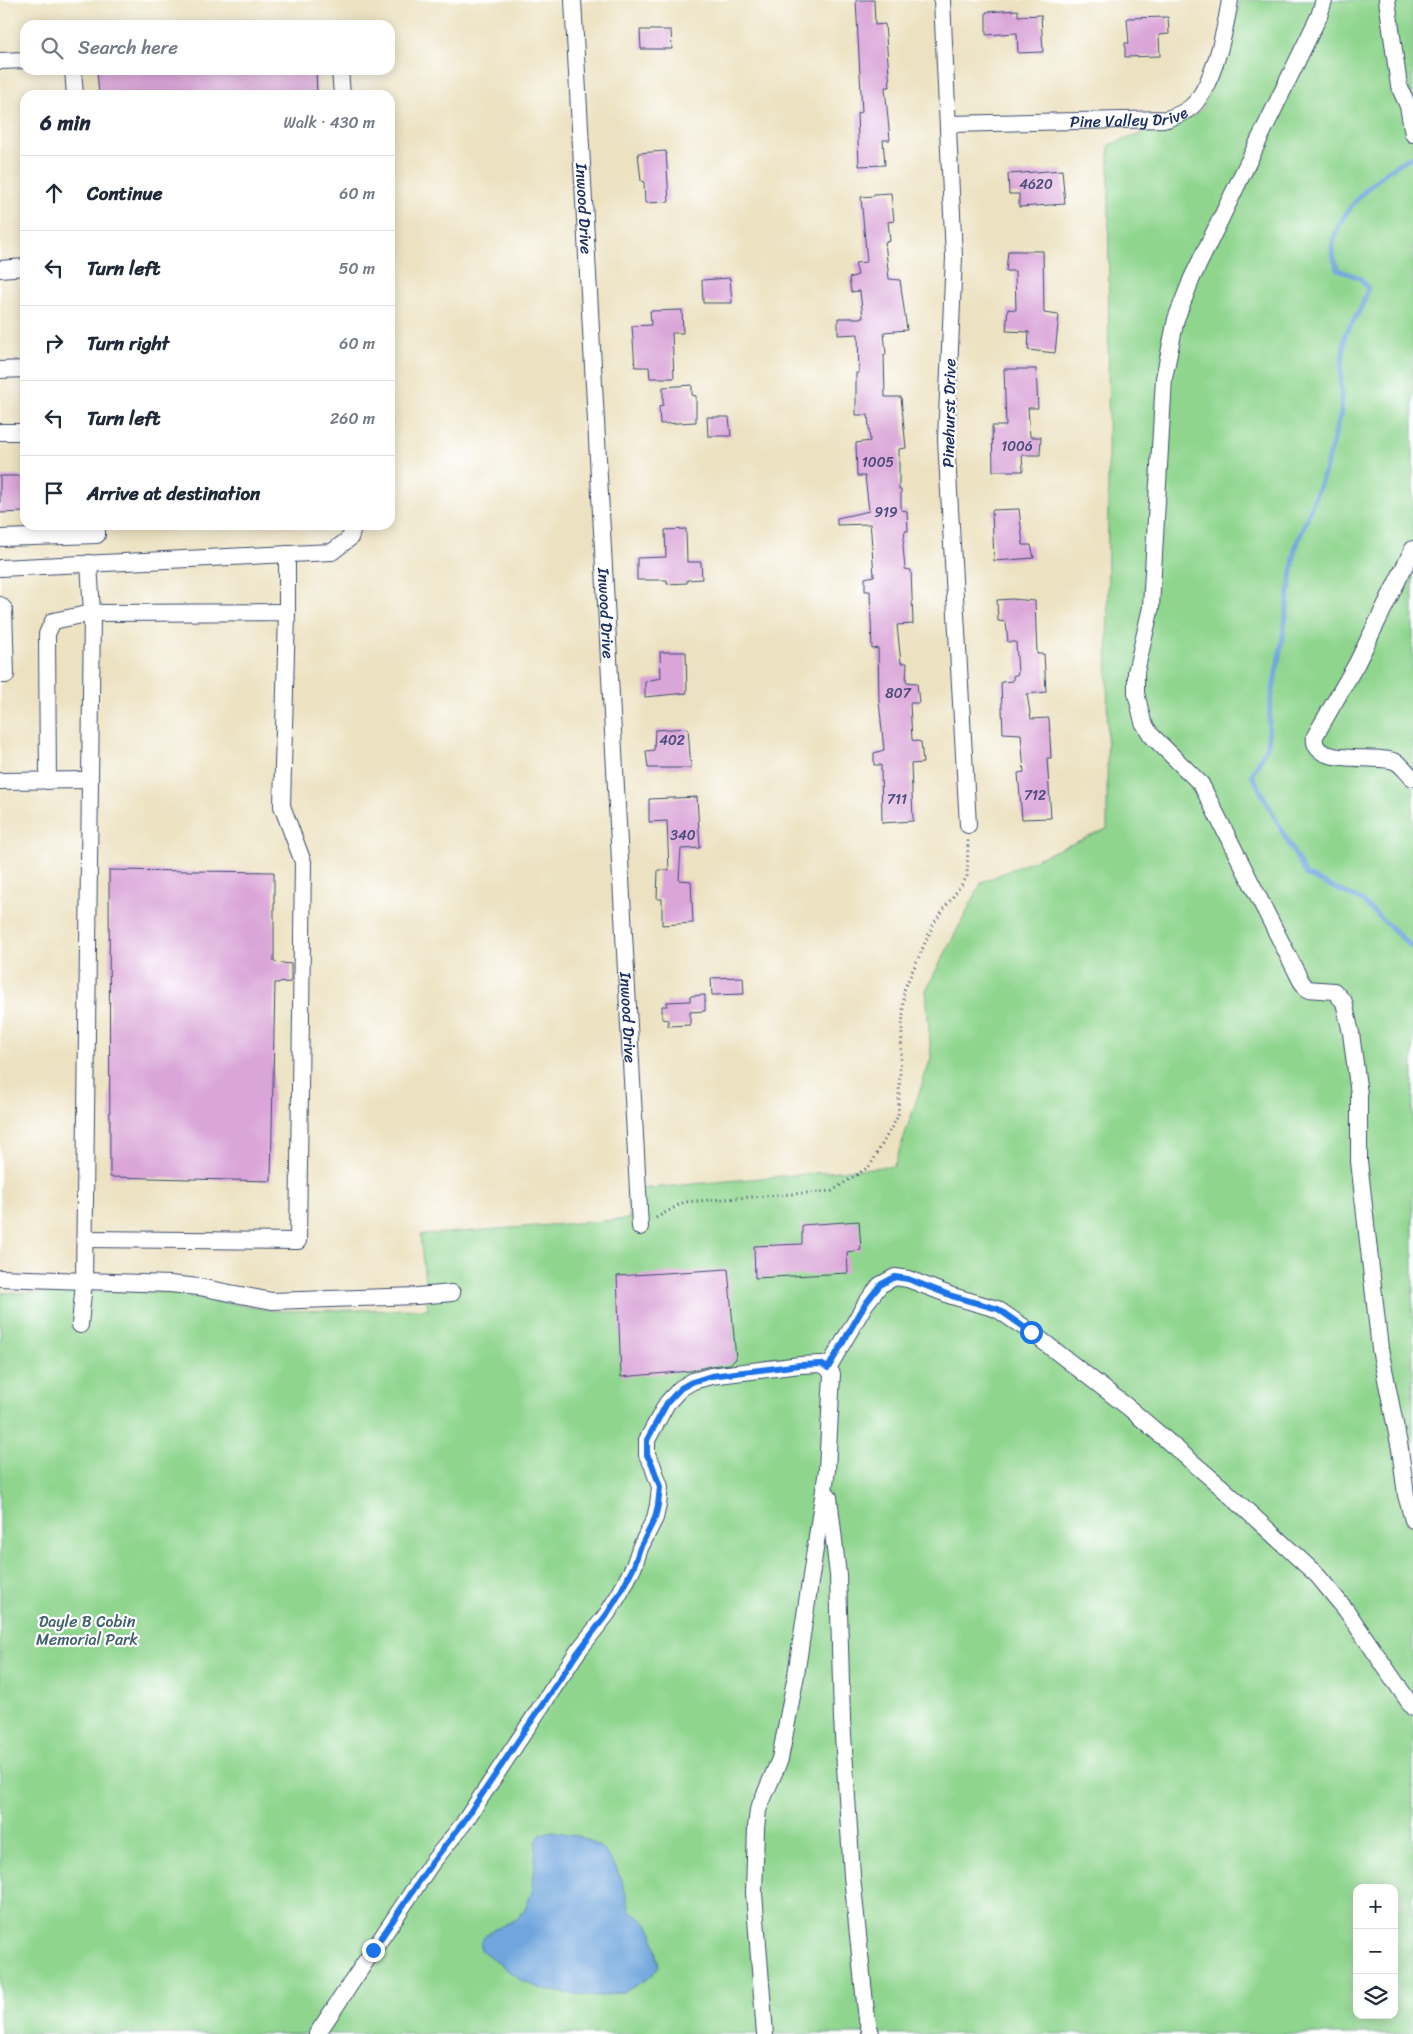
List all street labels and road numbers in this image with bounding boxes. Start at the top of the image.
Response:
street label: Pine Valley Drive [1069,98,1193,136]
street label: Inwood Drive [567,161,601,255]
street label: Pinehurst Drive [934,358,964,468]
street label: Inwood Drive [589,566,623,659]
street label: Inwood Drive [612,970,646,1064]

